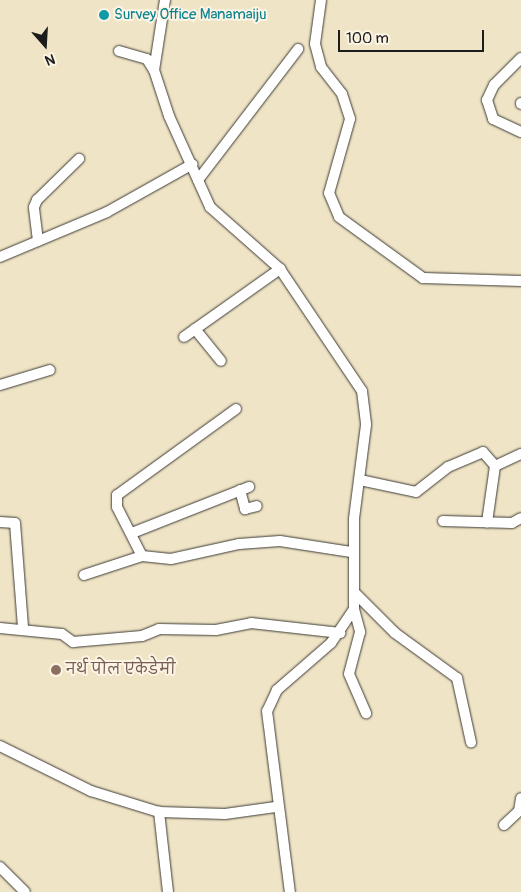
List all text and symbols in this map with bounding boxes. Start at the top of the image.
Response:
place label: Survey Office Manamaiju [114,6,266,24]
marker: Survey Office Manamaiju [98,9,110,21]
north arrow [20,20,70,70]
scale bar [341,20,487,52]
text: 100 m [346,29,389,48]
text: N [43,50,57,69]
place label: नर्थ पोल एकेडेमी [66,661,175,679]
marker: नर्थ पोल एकेडेमी [50,664,62,676]

